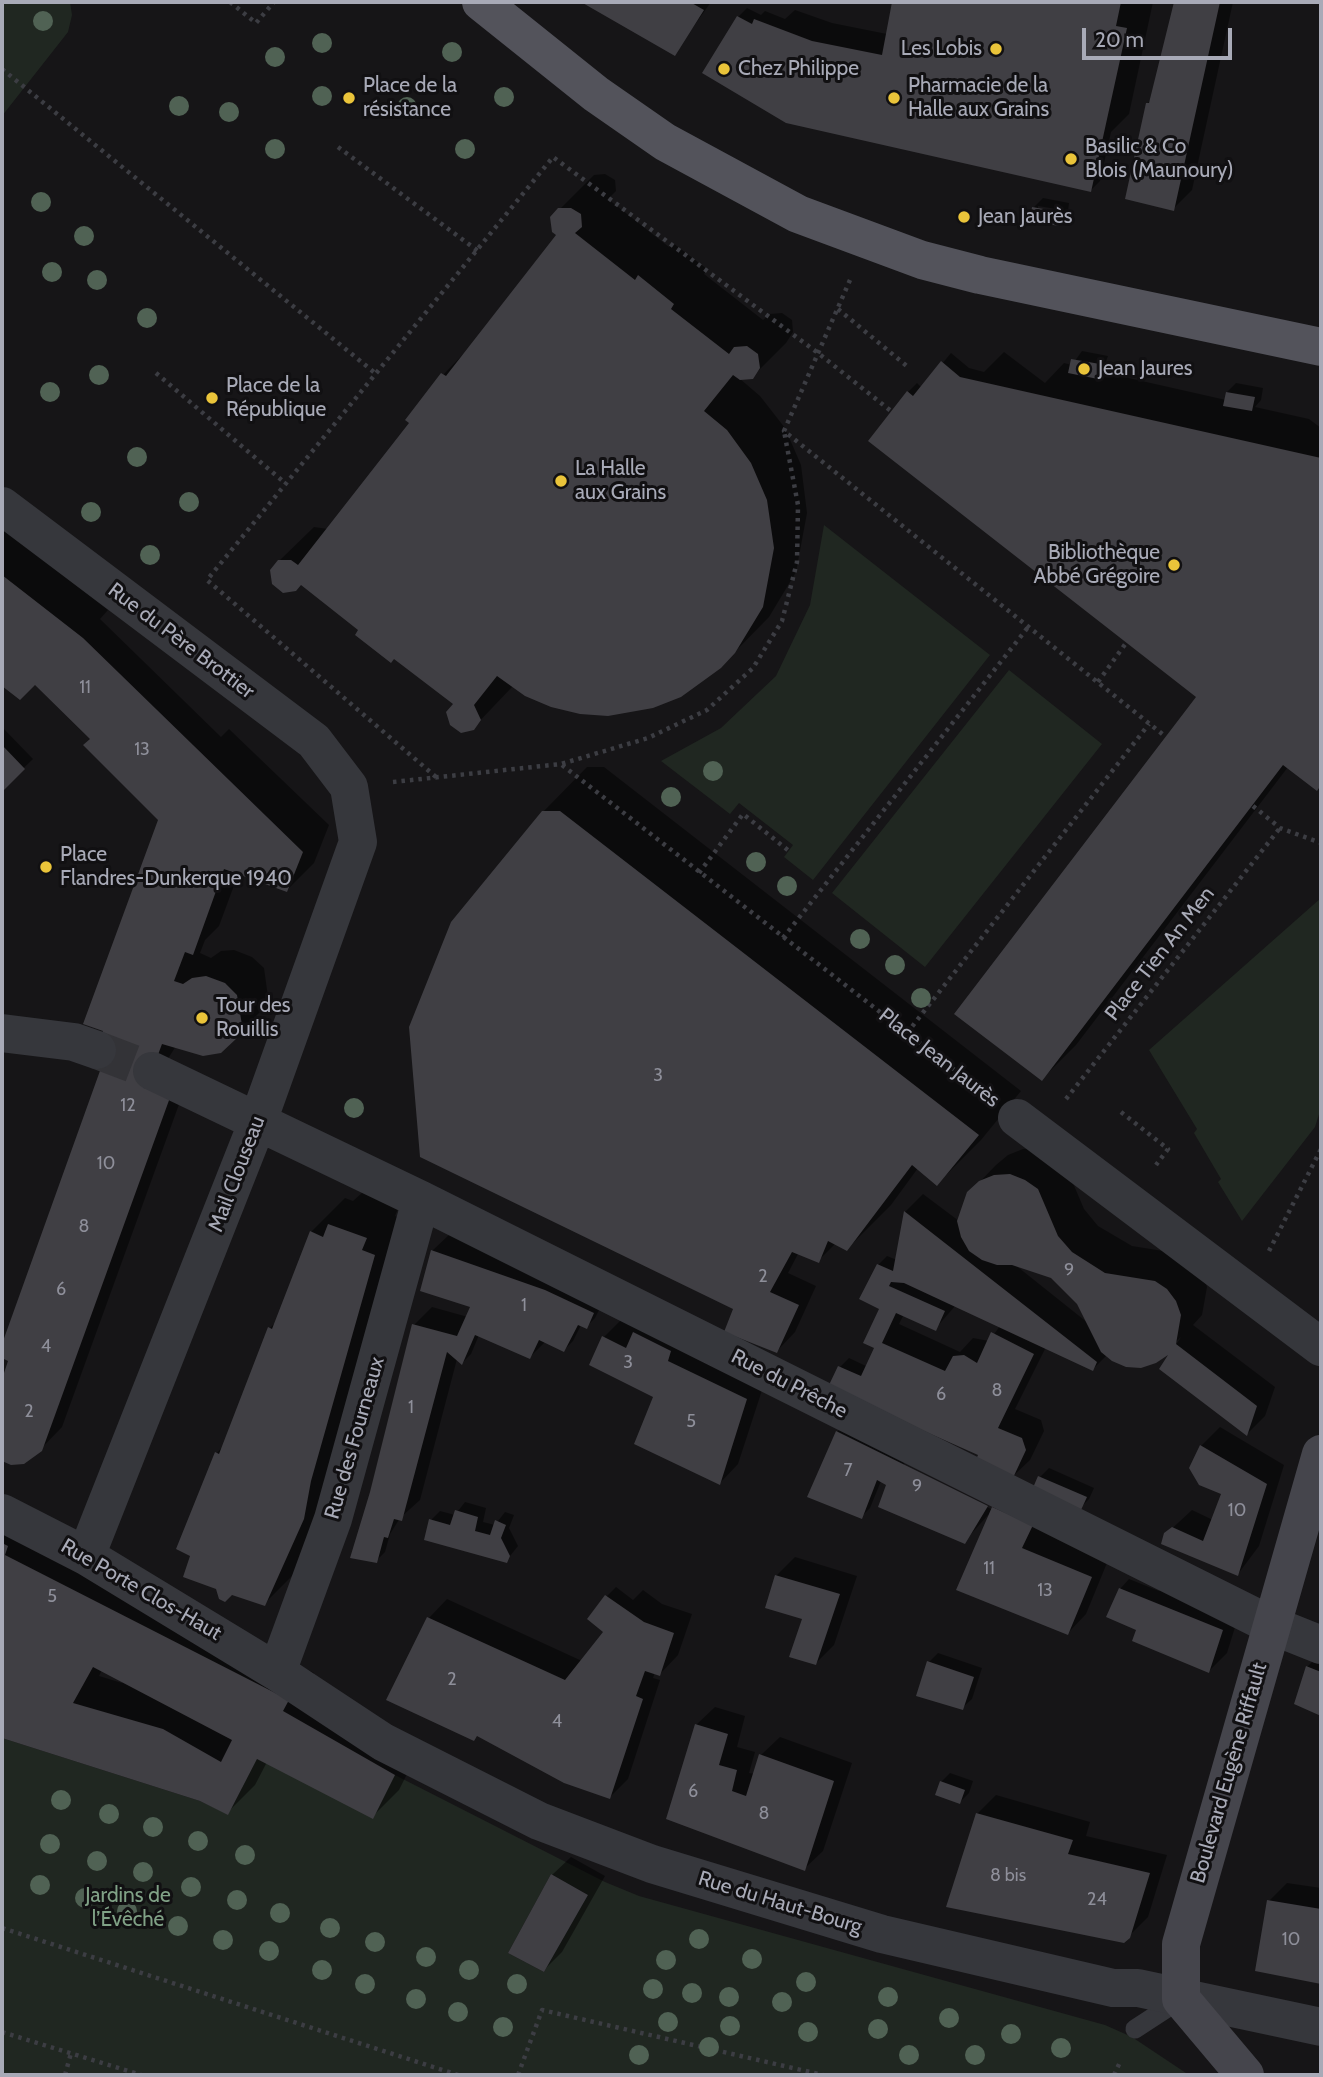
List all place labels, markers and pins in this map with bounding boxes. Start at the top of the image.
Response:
place label: Les Lobis [901,36,982,62]
marker: Les Lobis [988,41,1004,57]
place label: Chez Philippe [738,56,859,82]
marker: Chez Philippe [716,61,732,77]
place label: Place de la résistance [363,73,457,123]
place label: Pharmacie de la Halle aux Grains [908,73,1049,123]
marker: Place de la résistance [341,90,357,106]
marker: Pharmacie de la Halle aux Grains [886,90,902,106]
place label: Basilic & Co Blois (Maunoury) [1085,134,1233,184]
marker: Basilic & Co Blois (Maunoury) [1063,151,1079,167]
place label: Jean Jaurès [978,204,1072,230]
marker: Jean Jaurès [956,209,972,225]
place label: Jean Jaures [1098,356,1192,382]
marker: Jean Jaures [1076,361,1092,377]
place label: Place de la République [226,373,326,423]
marker: Place de la République [204,390,220,406]
place label: La Halle aux Grains [575,456,666,506]
marker: La Halle aux Grains [553,473,569,489]
place label: Bibliothèque Abbé Grégoire [1034,540,1160,590]
marker: Bibliothèque Abbé Grégoire [1166,557,1182,573]
place label: Place Flandres-Dunkerque 1940 [60,842,292,892]
marker: Place Flandres-Dunkerque 1940 [38,859,54,875]
place label: Tour des Rouillis [216,993,291,1043]
marker: Tour des Rouillis [194,1010,210,1026]

